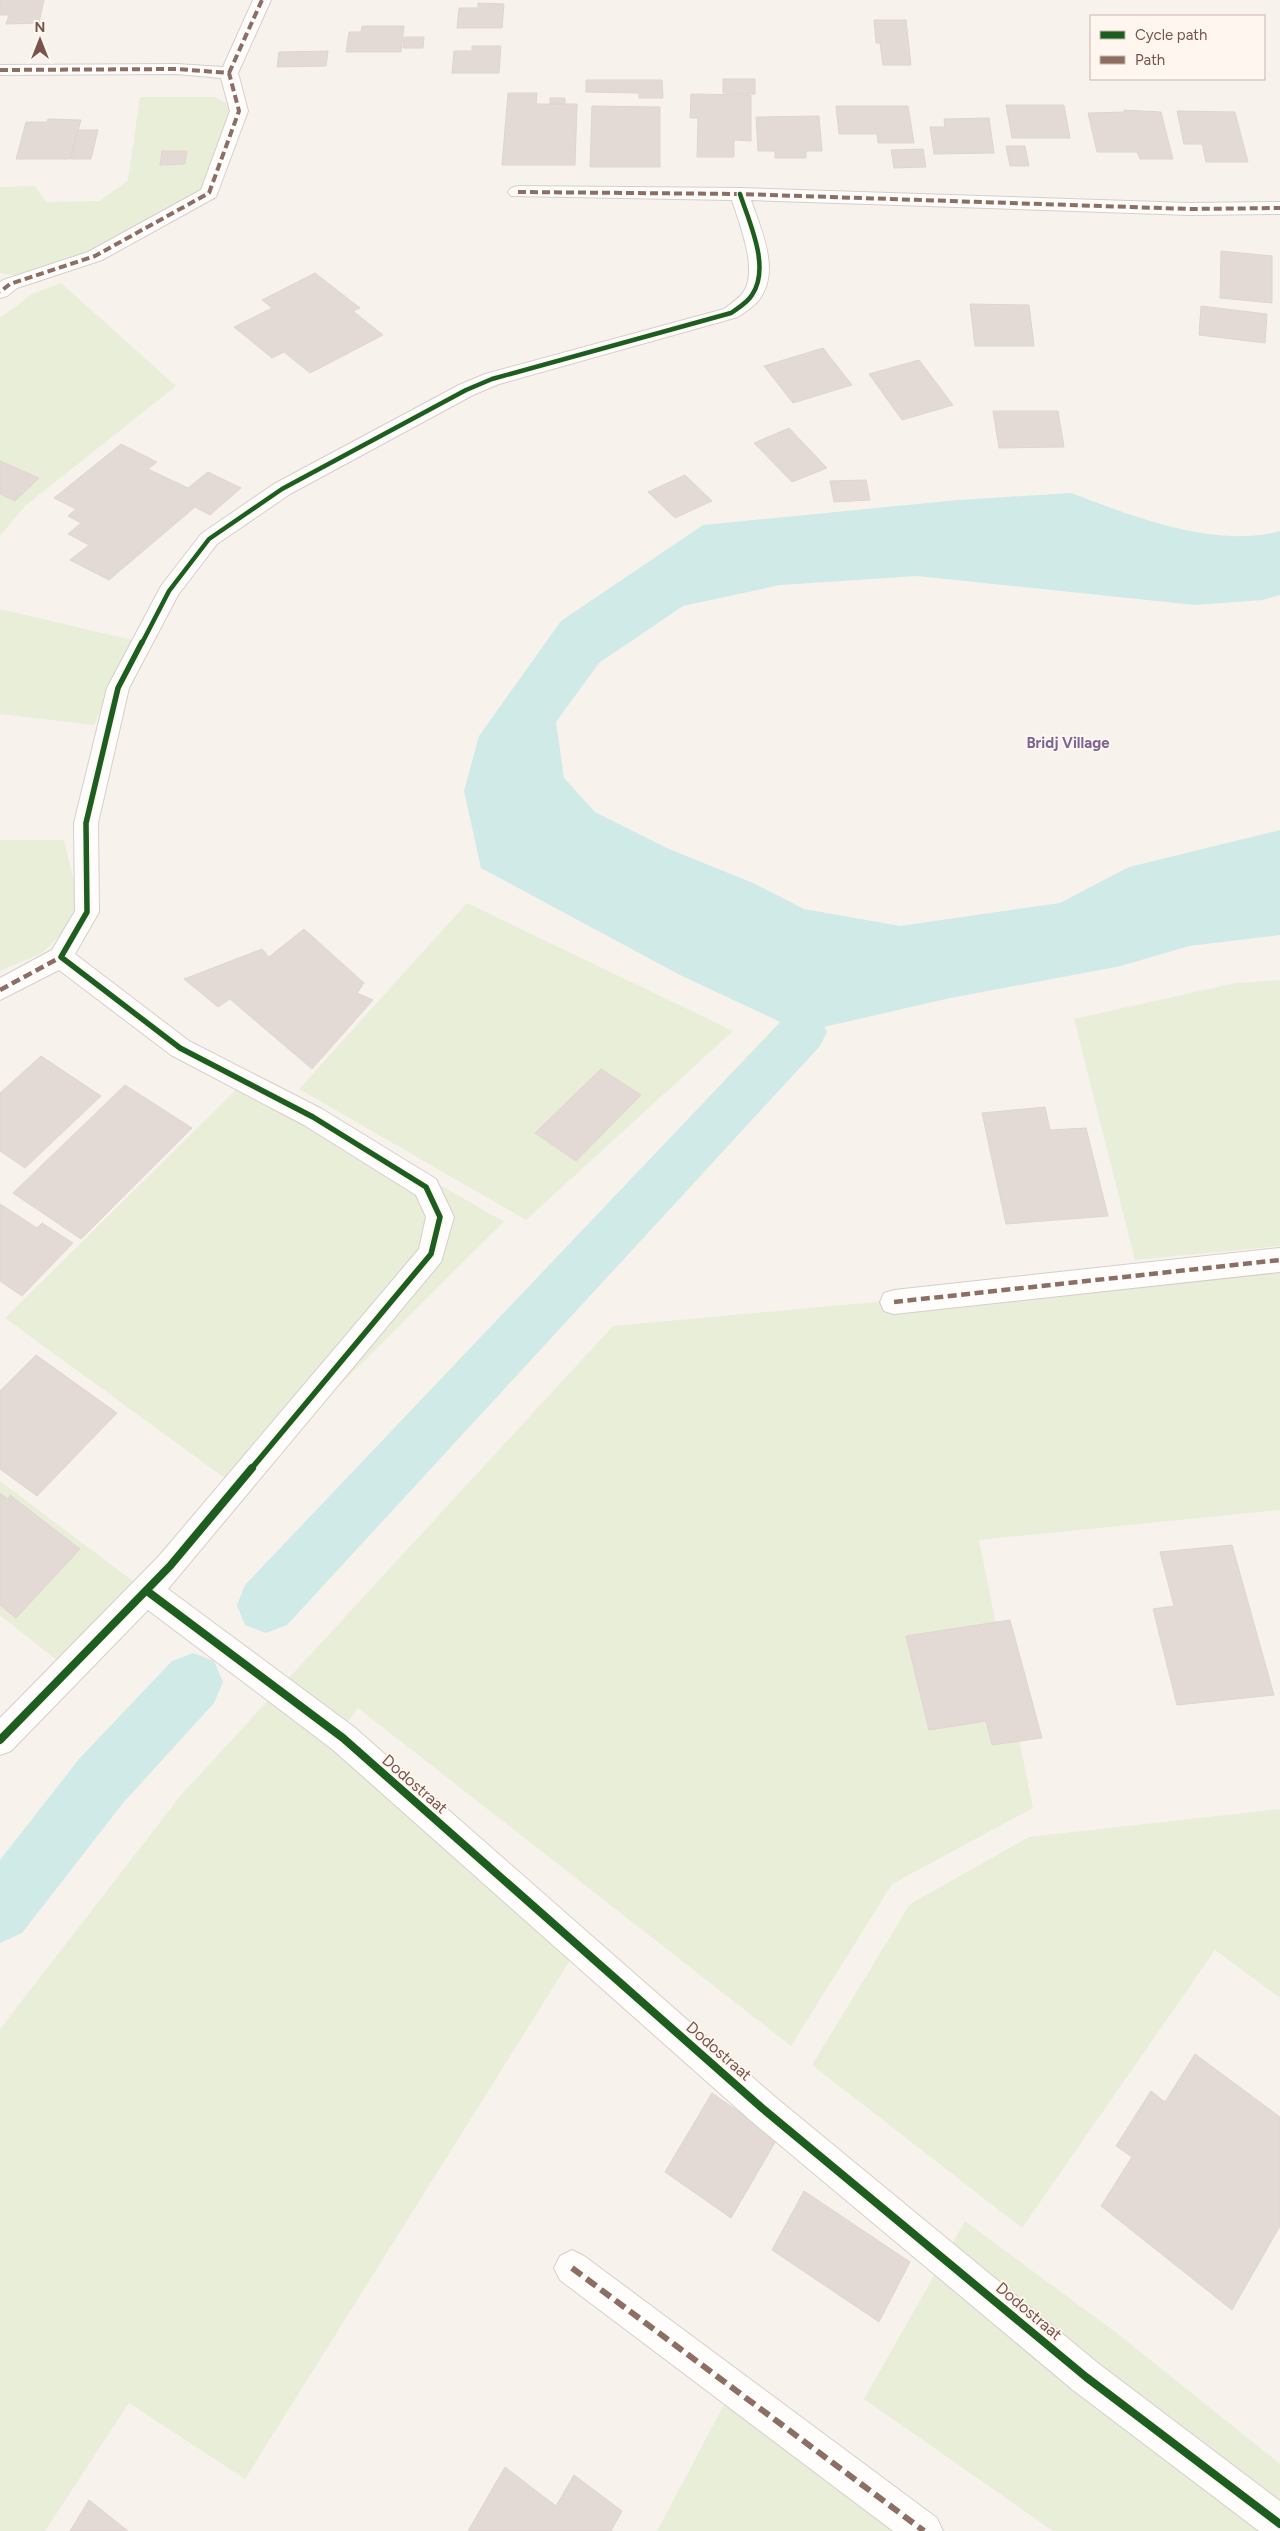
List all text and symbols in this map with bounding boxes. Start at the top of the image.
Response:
north arrow [15,15,65,65]
legend [1090,15,1265,80]
text: N [35,19,45,36]
text: Cycle path [1135,26,1207,44]
text: Path [1135,51,1165,69]
district label: Bridj Village [1026,734,1110,752]
street label: Dodostraat [378,1751,452,1817]
street label: Dodostraat [682,2018,756,2084]
street label: Dodostraat [992,2278,1066,2344]

